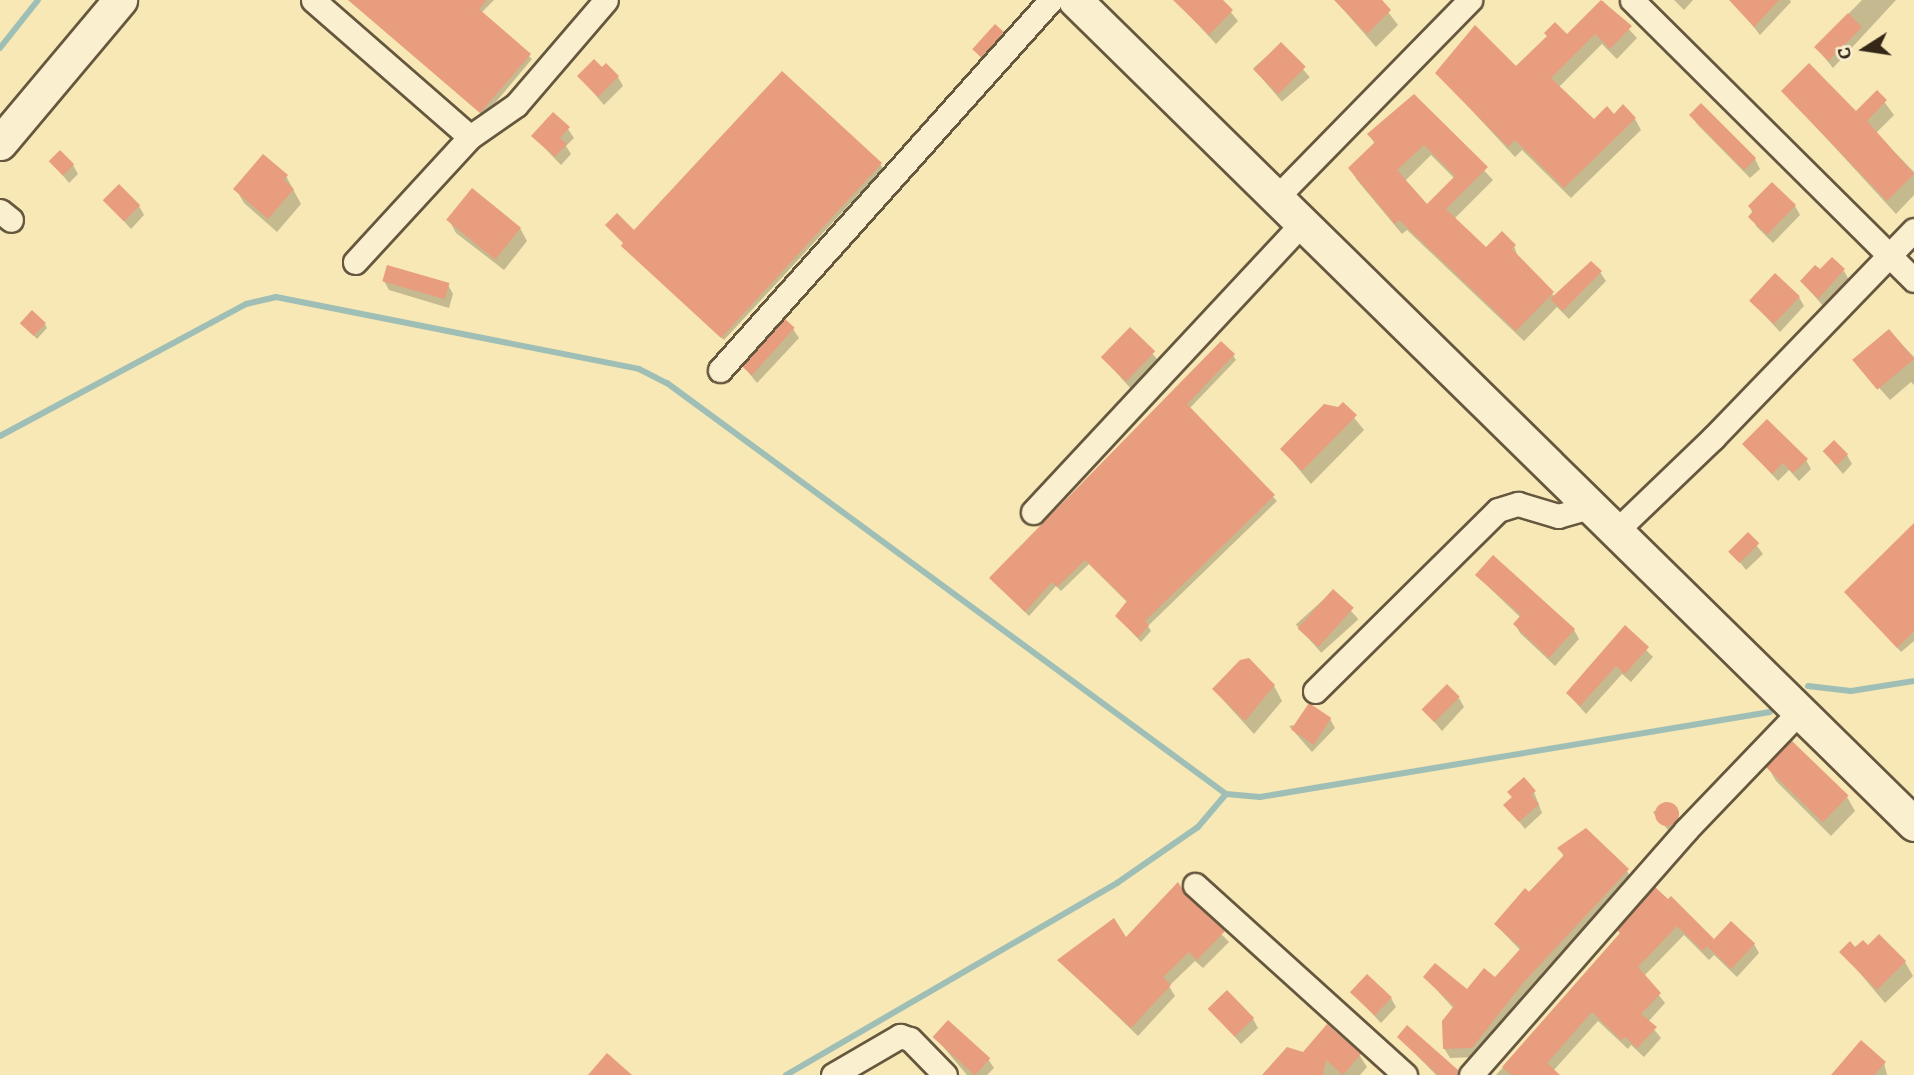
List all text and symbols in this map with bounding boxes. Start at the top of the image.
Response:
north arrow [1830,14,1900,84]
text: С [1831,45,1858,62]

